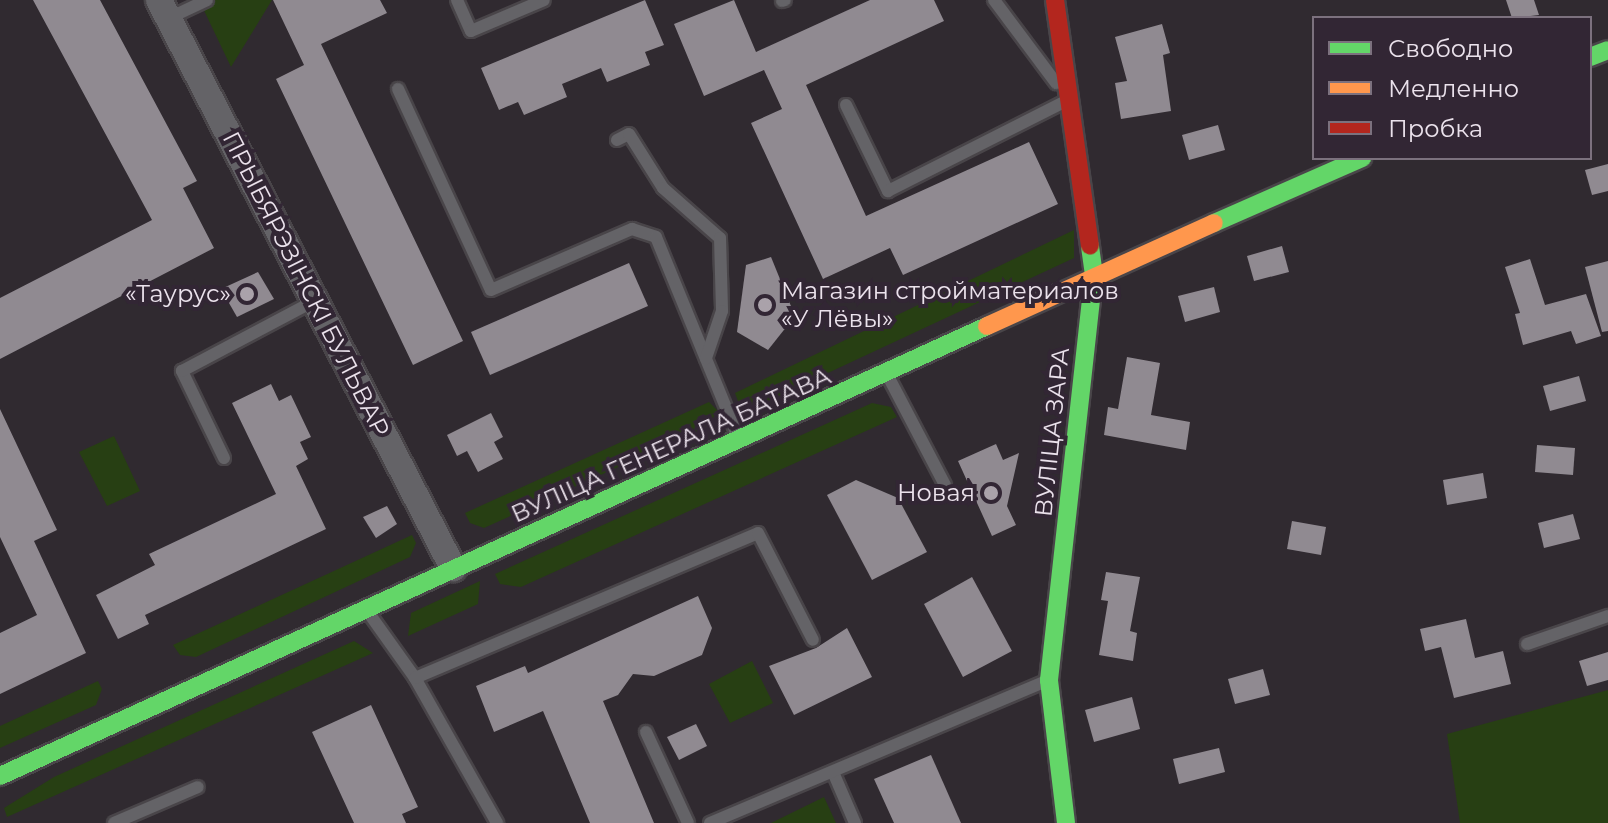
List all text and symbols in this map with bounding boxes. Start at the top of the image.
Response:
legend [1312,16,1592,160]
text: Свободно [1388,34,1513,63]
text: Медленно [1388,74,1519,103]
text: Пробка [1388,114,1483,143]
street label: ПРЫБЯРЭЗІНСКІ БУЛЬВАР [216,127,396,441]
place label: Магазин стройматериалов «У Лёвы» [781,277,1119,333]
place label: «Таурус» [125,280,231,308]
marker: «Таурус» [238,285,256,303]
marker: Магазин стройматериалов «У Лёвы» [756,296,774,314]
street label: ВУЛІЦА ЗАРА [1029,346,1075,518]
street label: ВУЛІЦА ГЕНЕРАЛА БАТАВА [507,361,835,529]
place label: Новая [897,479,975,507]
marker: Новая [982,484,1000,502]

